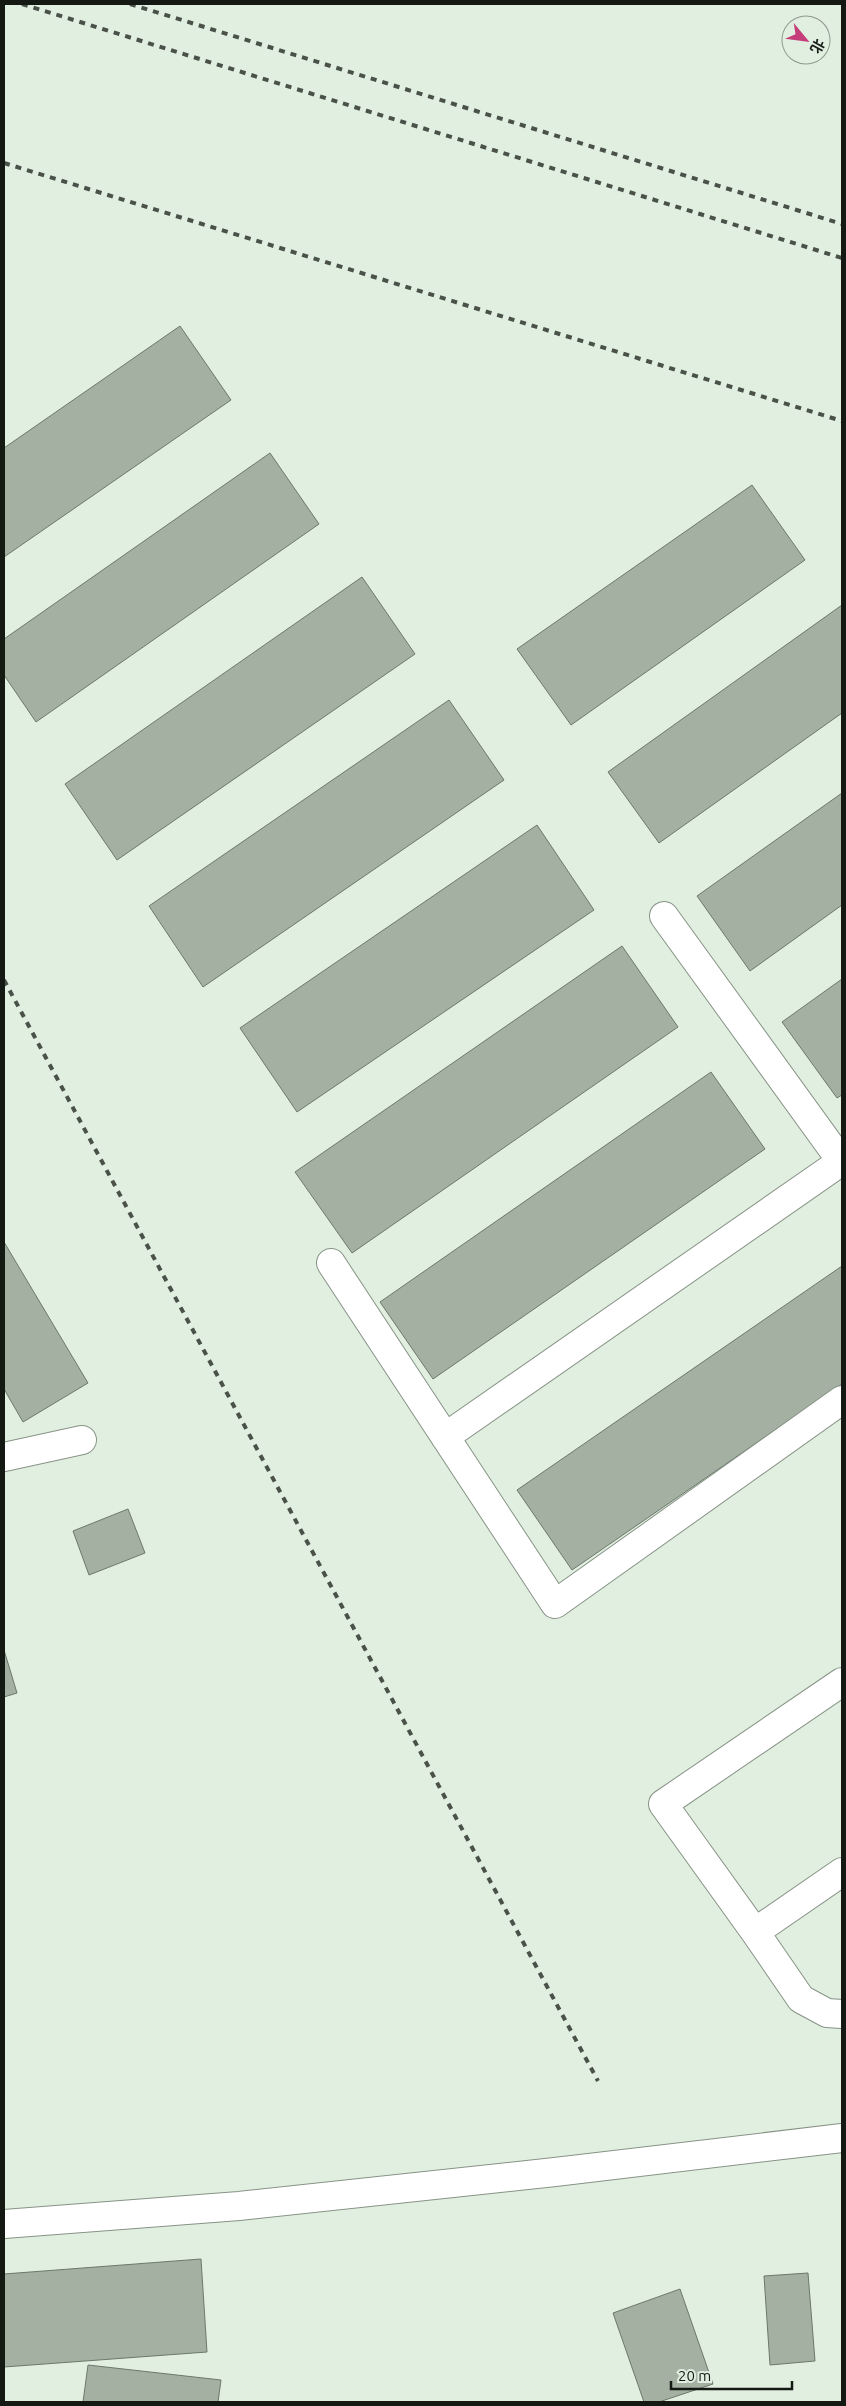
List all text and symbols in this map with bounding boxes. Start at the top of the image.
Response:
north arrow [781,15,831,65]
text: 北 [807,36,828,56]
scale bar [671,2358,792,2390]
text: 20 m [678,2367,711,2384]

